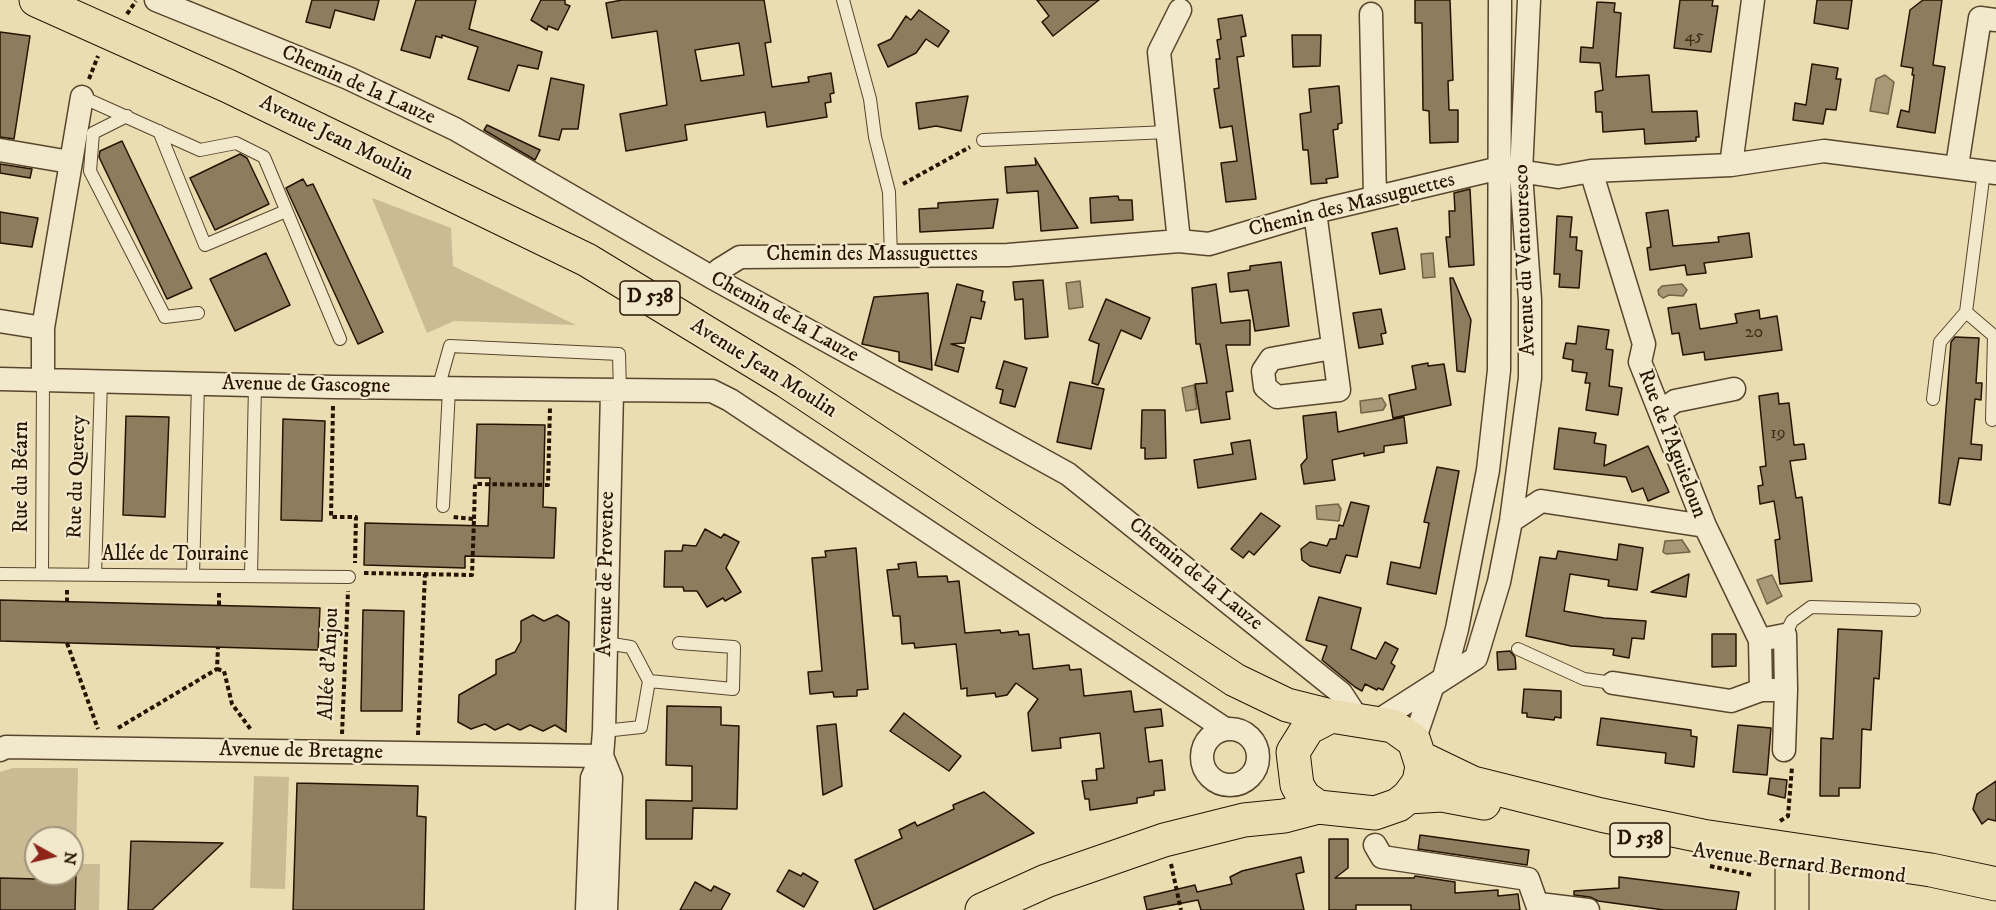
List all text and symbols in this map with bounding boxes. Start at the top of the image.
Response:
house number: 45 [1684,26,1704,48]
street label: Chemin de la Lauze [277,41,439,131]
street label: Avenue Jean Moulin [255,91,417,187]
street label: Avenue du Ventouresco [1510,164,1542,356]
street label: Chemin des Massuguettes [1246,168,1458,244]
street label: Chemin des Massuguettes [766,243,978,269]
street label: Chemin de la Lauze [705,267,863,369]
road number: D 538 [620,281,680,315]
street label: Avenue Jean Moulin [685,314,841,424]
house number: 20 [1745,322,1763,344]
street label: Rue de l'Aguieloun [1631,366,1711,522]
street label: Avenue de Gascogne [222,372,390,400]
street label: Rue du Quercy [63,415,93,539]
street label: Rue du Béarn [10,421,36,533]
house number: 19 [1770,423,1786,445]
street label: Avenue de Provence [593,491,621,657]
street label: Chemin de la Lauze [1123,513,1267,637]
street label: Allée de Touraine [101,543,249,569]
street label: Allée d'Anjou [314,607,346,721]
street label: Avenue de Bretagne [219,738,383,766]
road number: D 538 [1610,823,1670,857]
north arrow [24,826,84,886]
street label: Avenue Bernard Bermond [1691,839,1907,891]
text: N [59,850,81,866]

